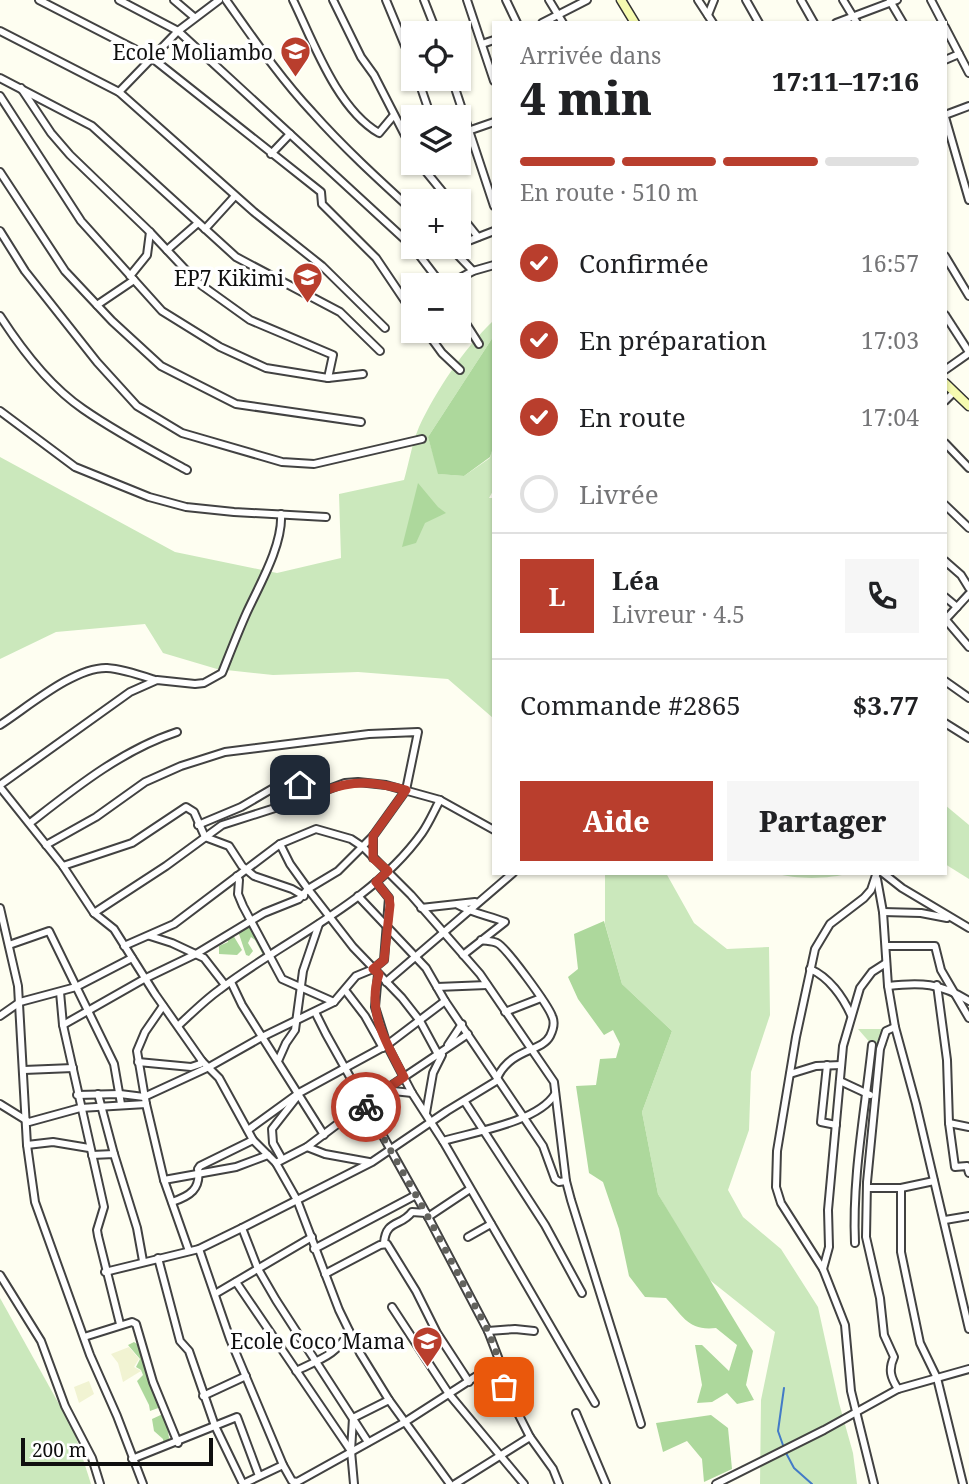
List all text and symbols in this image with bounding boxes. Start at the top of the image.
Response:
map controls [401,21,471,343]
button: locate [401,21,471,91]
school or university icon: Ecole Moliambo [279,35,313,79]
place label: Ecole Moliambo [113,38,273,66]
text: Arrivée dans [520,39,661,71]
text: 17:11–17:16 [772,63,919,99]
text: 4 min [520,66,652,128]
button: layers [401,105,471,175]
text: En route · 510 m [520,176,698,208]
button: + [401,189,471,259]
icon: check [520,244,558,282]
text: Confirmée [579,245,709,281]
text: 16:57 [861,247,919,279]
school or university icon: EP7 Kikimi [290,261,324,305]
place label: EP7 Kikimi [174,264,284,292]
button: − [401,273,471,343]
icon: check [520,321,558,359]
text: En préparation [579,322,767,358]
text: 17:03 [861,324,919,356]
icon: check [520,398,558,436]
text: En route [579,399,686,435]
text: 17:04 [861,401,919,433]
text: Livrée [579,476,659,512]
button: phone [845,559,919,633]
text: Léa [612,562,659,598]
text: L [548,578,566,614]
text: Livreur · 4.5 [612,598,745,630]
text: Commande #2865 [520,687,741,723]
text: $3.77 [853,687,919,723]
pin [270,755,330,815]
icon: home [281,766,319,804]
button: Aide [520,781,713,861]
button: Partager [727,781,919,861]
courier [331,1072,401,1142]
icon: bike [347,1088,385,1126]
school or university icon: Ecole Coco Mama [411,1324,445,1368]
place label: Ecole Coco Mama [230,1327,405,1355]
pin [474,1357,534,1417]
icon: bag [485,1368,523,1406]
scale bar [21,1435,214,1467]
text: 200 m [32,1437,87,1463]

